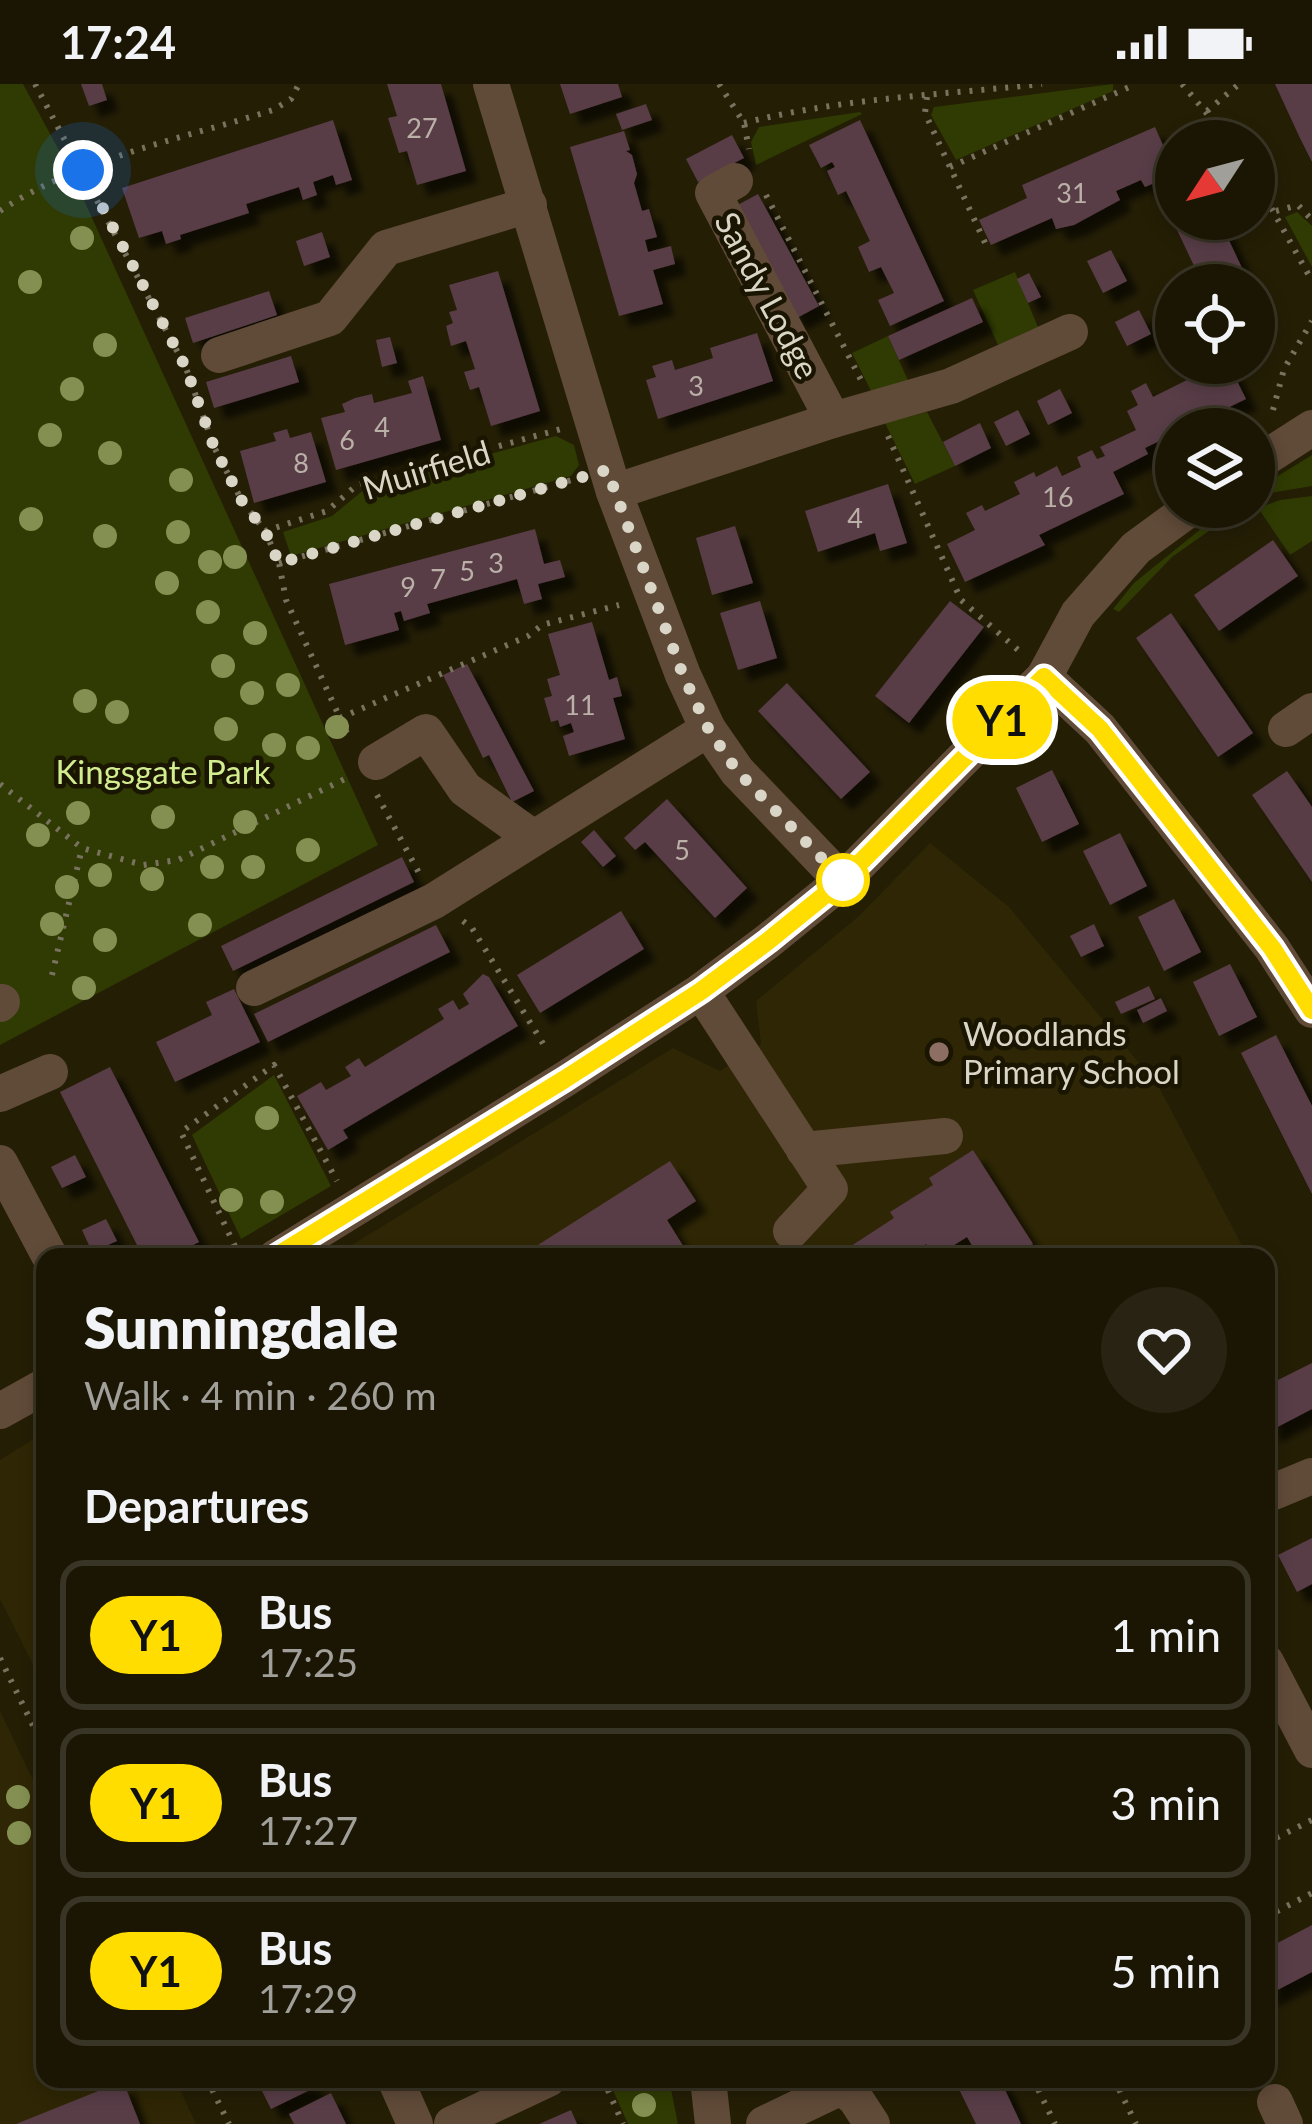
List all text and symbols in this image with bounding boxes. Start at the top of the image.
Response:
text: 17:24 [60,15,176,69]
house number: 27 [406,111,438,144]
north arrow [1155,120,1275,240]
map controls [1155,120,1275,528]
your location [53,140,113,200]
house number: 31 [1056,176,1088,209]
street label: Sandy Lodge [707,205,829,385]
button: locate [1155,264,1275,384]
house number: 3 [688,369,704,402]
button: layers [1155,408,1275,528]
house number: 4 [374,410,390,443]
house number: 6 [339,423,355,456]
street label: Muirfield [357,431,495,507]
house number: 8 [293,446,309,479]
house number: 16 [1042,480,1074,513]
house number: 4 [847,501,863,534]
house number: 3 [488,546,504,579]
house number: 5 [459,554,475,587]
house number: 7 [430,562,446,595]
house number: 9 [400,570,416,603]
line badge: Y1 [948,681,1056,759]
house number: 11 [564,688,596,721]
text: Y1 [976,695,1028,745]
park label: Kingsgate Park [56,751,271,791]
house number: 5 [674,833,690,866]
unlabelled marker [818,855,868,905]
place label: Woodlands Primary School [963,1013,1180,1091]
marker: Woodlands Primary School [926,1039,952,1065]
button: heart [1101,1287,1227,1413]
text: Sunningdale [84,1293,398,1361]
text: Walk · 4 min · 260 m [84,1372,437,1418]
text: Departures [84,1479,309,1533]
text: Bus [258,1585,332,1639]
text: 1 min [1110,1608,1221,1662]
text: Y1 [130,1610,182,1660]
text: 17:25 [258,1639,358,1685]
text: Bus [258,1753,332,1807]
text: 3 min [1110,1776,1221,1830]
text: Y1 [130,1778,182,1828]
text: 17:27 [258,1807,358,1853]
text: Bus [258,1921,332,1975]
text: 5 min [1110,1944,1221,1998]
text: Y1 [130,1946,182,1996]
text: 17:29 [258,1975,358,2021]

